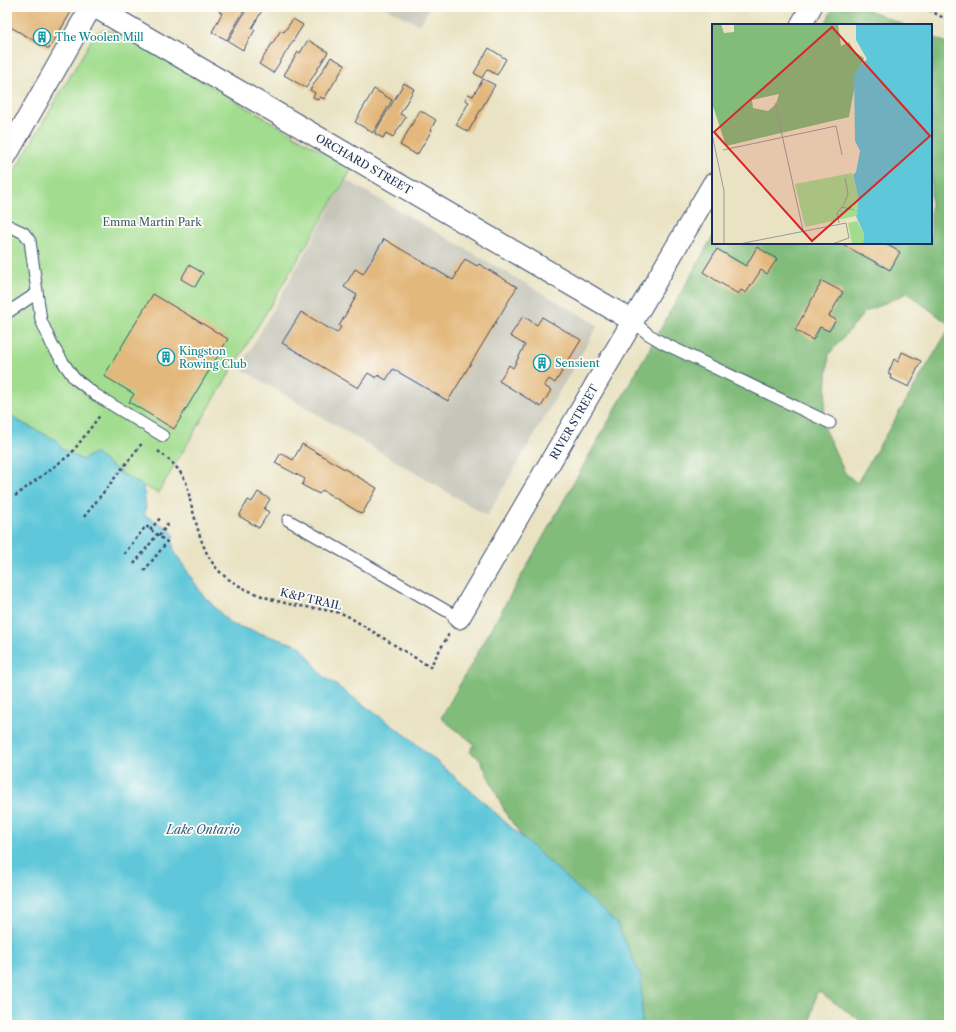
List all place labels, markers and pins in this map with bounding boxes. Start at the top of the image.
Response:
building icon: The Woolen Mill [32,27,52,47]
place label: The Woolen Mill [55,30,144,44]
place label: Kingston Rowing Club [179,344,247,371]
building icon: Kingston Rowing Club [156,347,176,367]
building icon: Sensient [532,353,552,373]
place label: Sensient [555,356,600,370]

